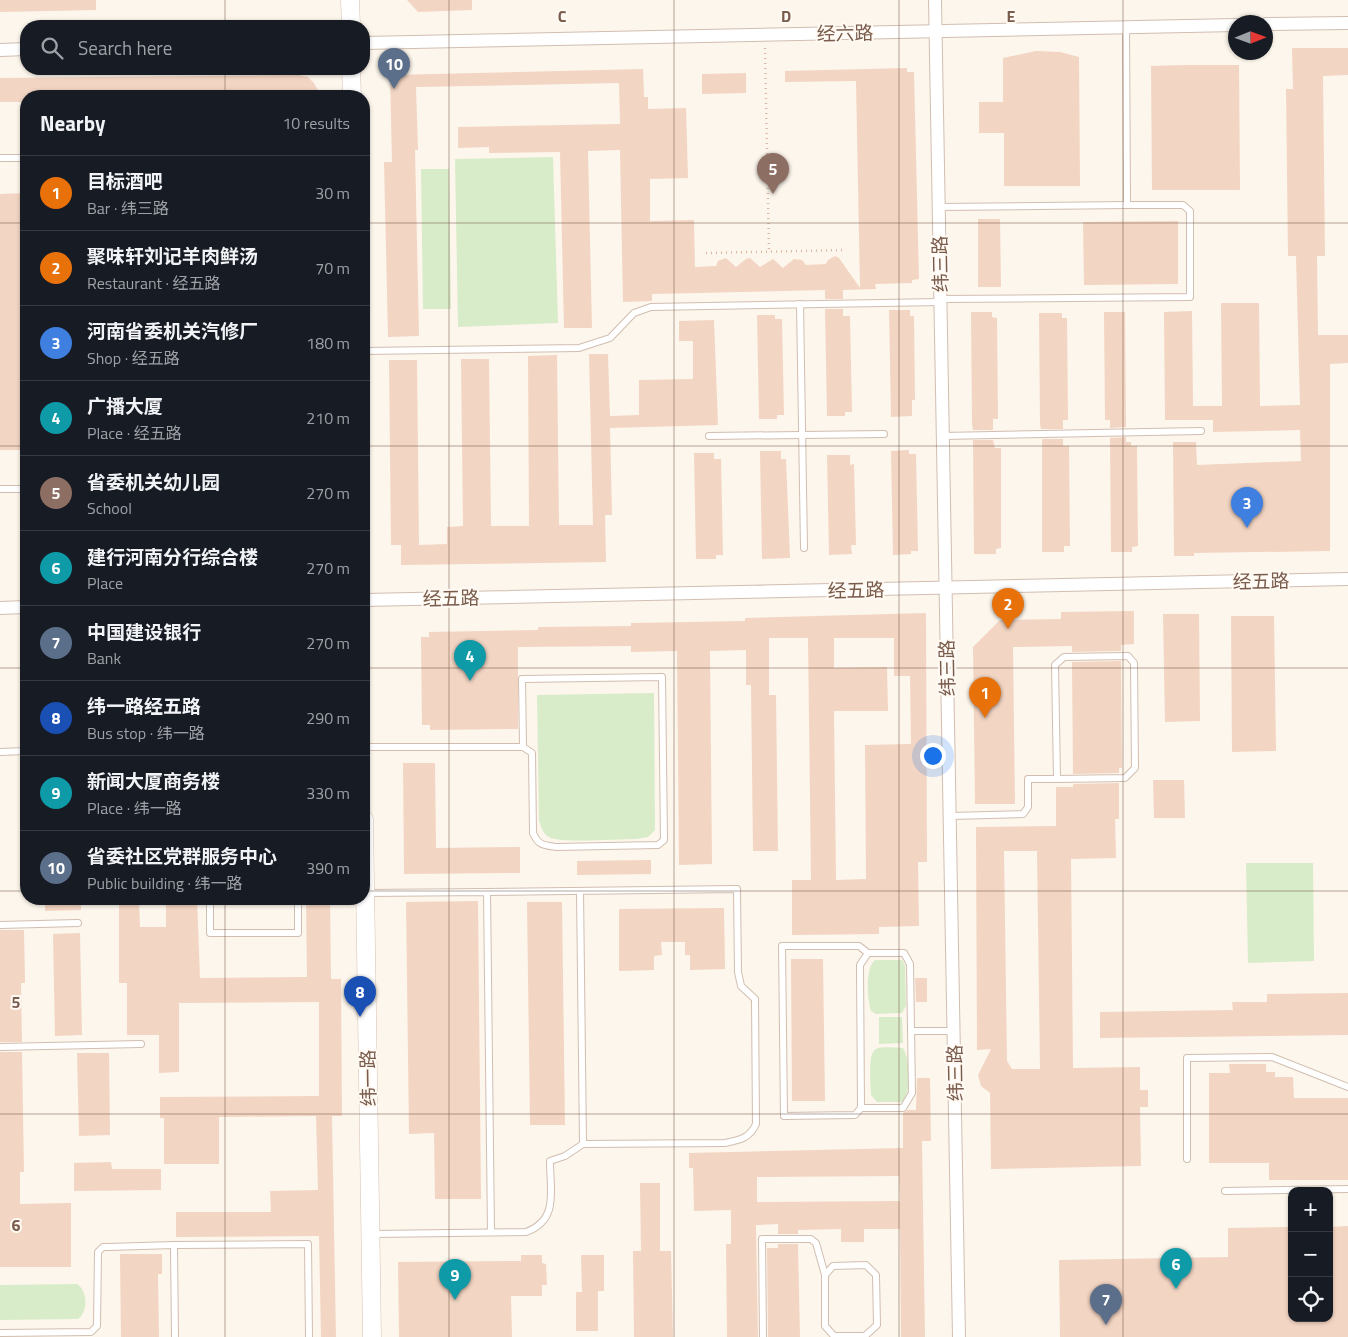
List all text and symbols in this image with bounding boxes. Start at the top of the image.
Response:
text: C [558,4,567,28]
text: D [781,4,791,28]
text: E [1007,4,1016,28]
north arrow [1228,15,1273,60]
street label: 经六路 [816,18,874,47]
search box [20,20,370,75]
text: Search here [78,33,172,62]
icon: search [38,34,66,62]
pin: 10 [378,48,410,89]
text: Nearby [40,107,105,139]
text: 10 results [282,111,350,135]
pin: 5 [757,153,789,194]
text: 目标酒吧 [87,166,163,195]
text: 1 [52,181,60,205]
text: 30 m [315,181,350,205]
text: Bar · 纬三路 [87,196,169,220]
street label: 纬三路 [925,235,954,293]
text: 聚味轩刘记羊肉鲜汤 [87,241,258,270]
text: 2 [52,256,60,280]
text: 70 m [315,256,350,280]
text: Restaurant · 经五路 [87,271,221,295]
text: 河南省委机关汽修厂 [87,316,258,345]
text: 3 [52,331,60,355]
text: 180 m [306,331,350,355]
text: Shop · 经五路 [87,346,180,370]
text: 广播大厦 [87,391,163,420]
text: 4 [52,406,60,430]
text: 210 m [306,406,350,430]
text: Place · 经五路 [87,421,182,445]
text: 省委机关幼儿园 [87,467,220,496]
text: 5 [52,481,60,505]
text: 270 m [306,481,350,505]
pin: 3 [1231,487,1263,528]
text: School [87,496,132,520]
text: 建行河南分行综合楼 [87,542,258,571]
text: 6 [52,556,60,580]
text: 270 m [306,556,350,580]
street label: 经五路 [1232,566,1290,595]
text: Place [87,571,123,595]
street label: 经五路 [827,575,885,604]
street label: 经五路 [422,583,480,612]
pin: 2 [992,588,1024,629]
text: 中国建设银行 [87,617,201,646]
text: 7 [52,631,60,655]
text: 270 m [306,631,350,655]
street label: 纬三路 [932,639,961,697]
pin: 4 [454,640,486,681]
text: Bank [87,646,121,670]
pin: 1 [969,677,1001,718]
text: 纬一路经五路 [87,691,201,720]
text: 8 [52,706,60,730]
text: 290 m [306,706,350,730]
text: Bus stop · 纬一路 [87,721,205,745]
your location [920,743,946,769]
text: 新闻大厦商务楼 [87,766,220,795]
text: 9 [52,781,60,805]
text: 330 m [306,781,350,805]
text: Place · 纬一路 [87,796,182,820]
text: 省委社区党群服务中心 [87,841,277,870]
text: 10 [47,856,65,880]
text: 390 m [306,856,350,880]
text: Public building · 纬一路 [87,871,243,895]
pin: 8 [344,976,376,1017]
text: 5 [12,990,21,1014]
street label: 纬三路 [940,1044,969,1102]
street label: 纬一路 [353,1049,382,1107]
map controls [1288,1187,1333,1322]
button: + [1288,1187,1333,1232]
text: 6 [12,1213,21,1237]
button: − [1288,1232,1333,1277]
pin: 6 [1160,1248,1192,1289]
pin: 9 [439,1259,471,1300]
button: locate [1288,1277,1333,1322]
pin: 7 [1090,1284,1122,1325]

